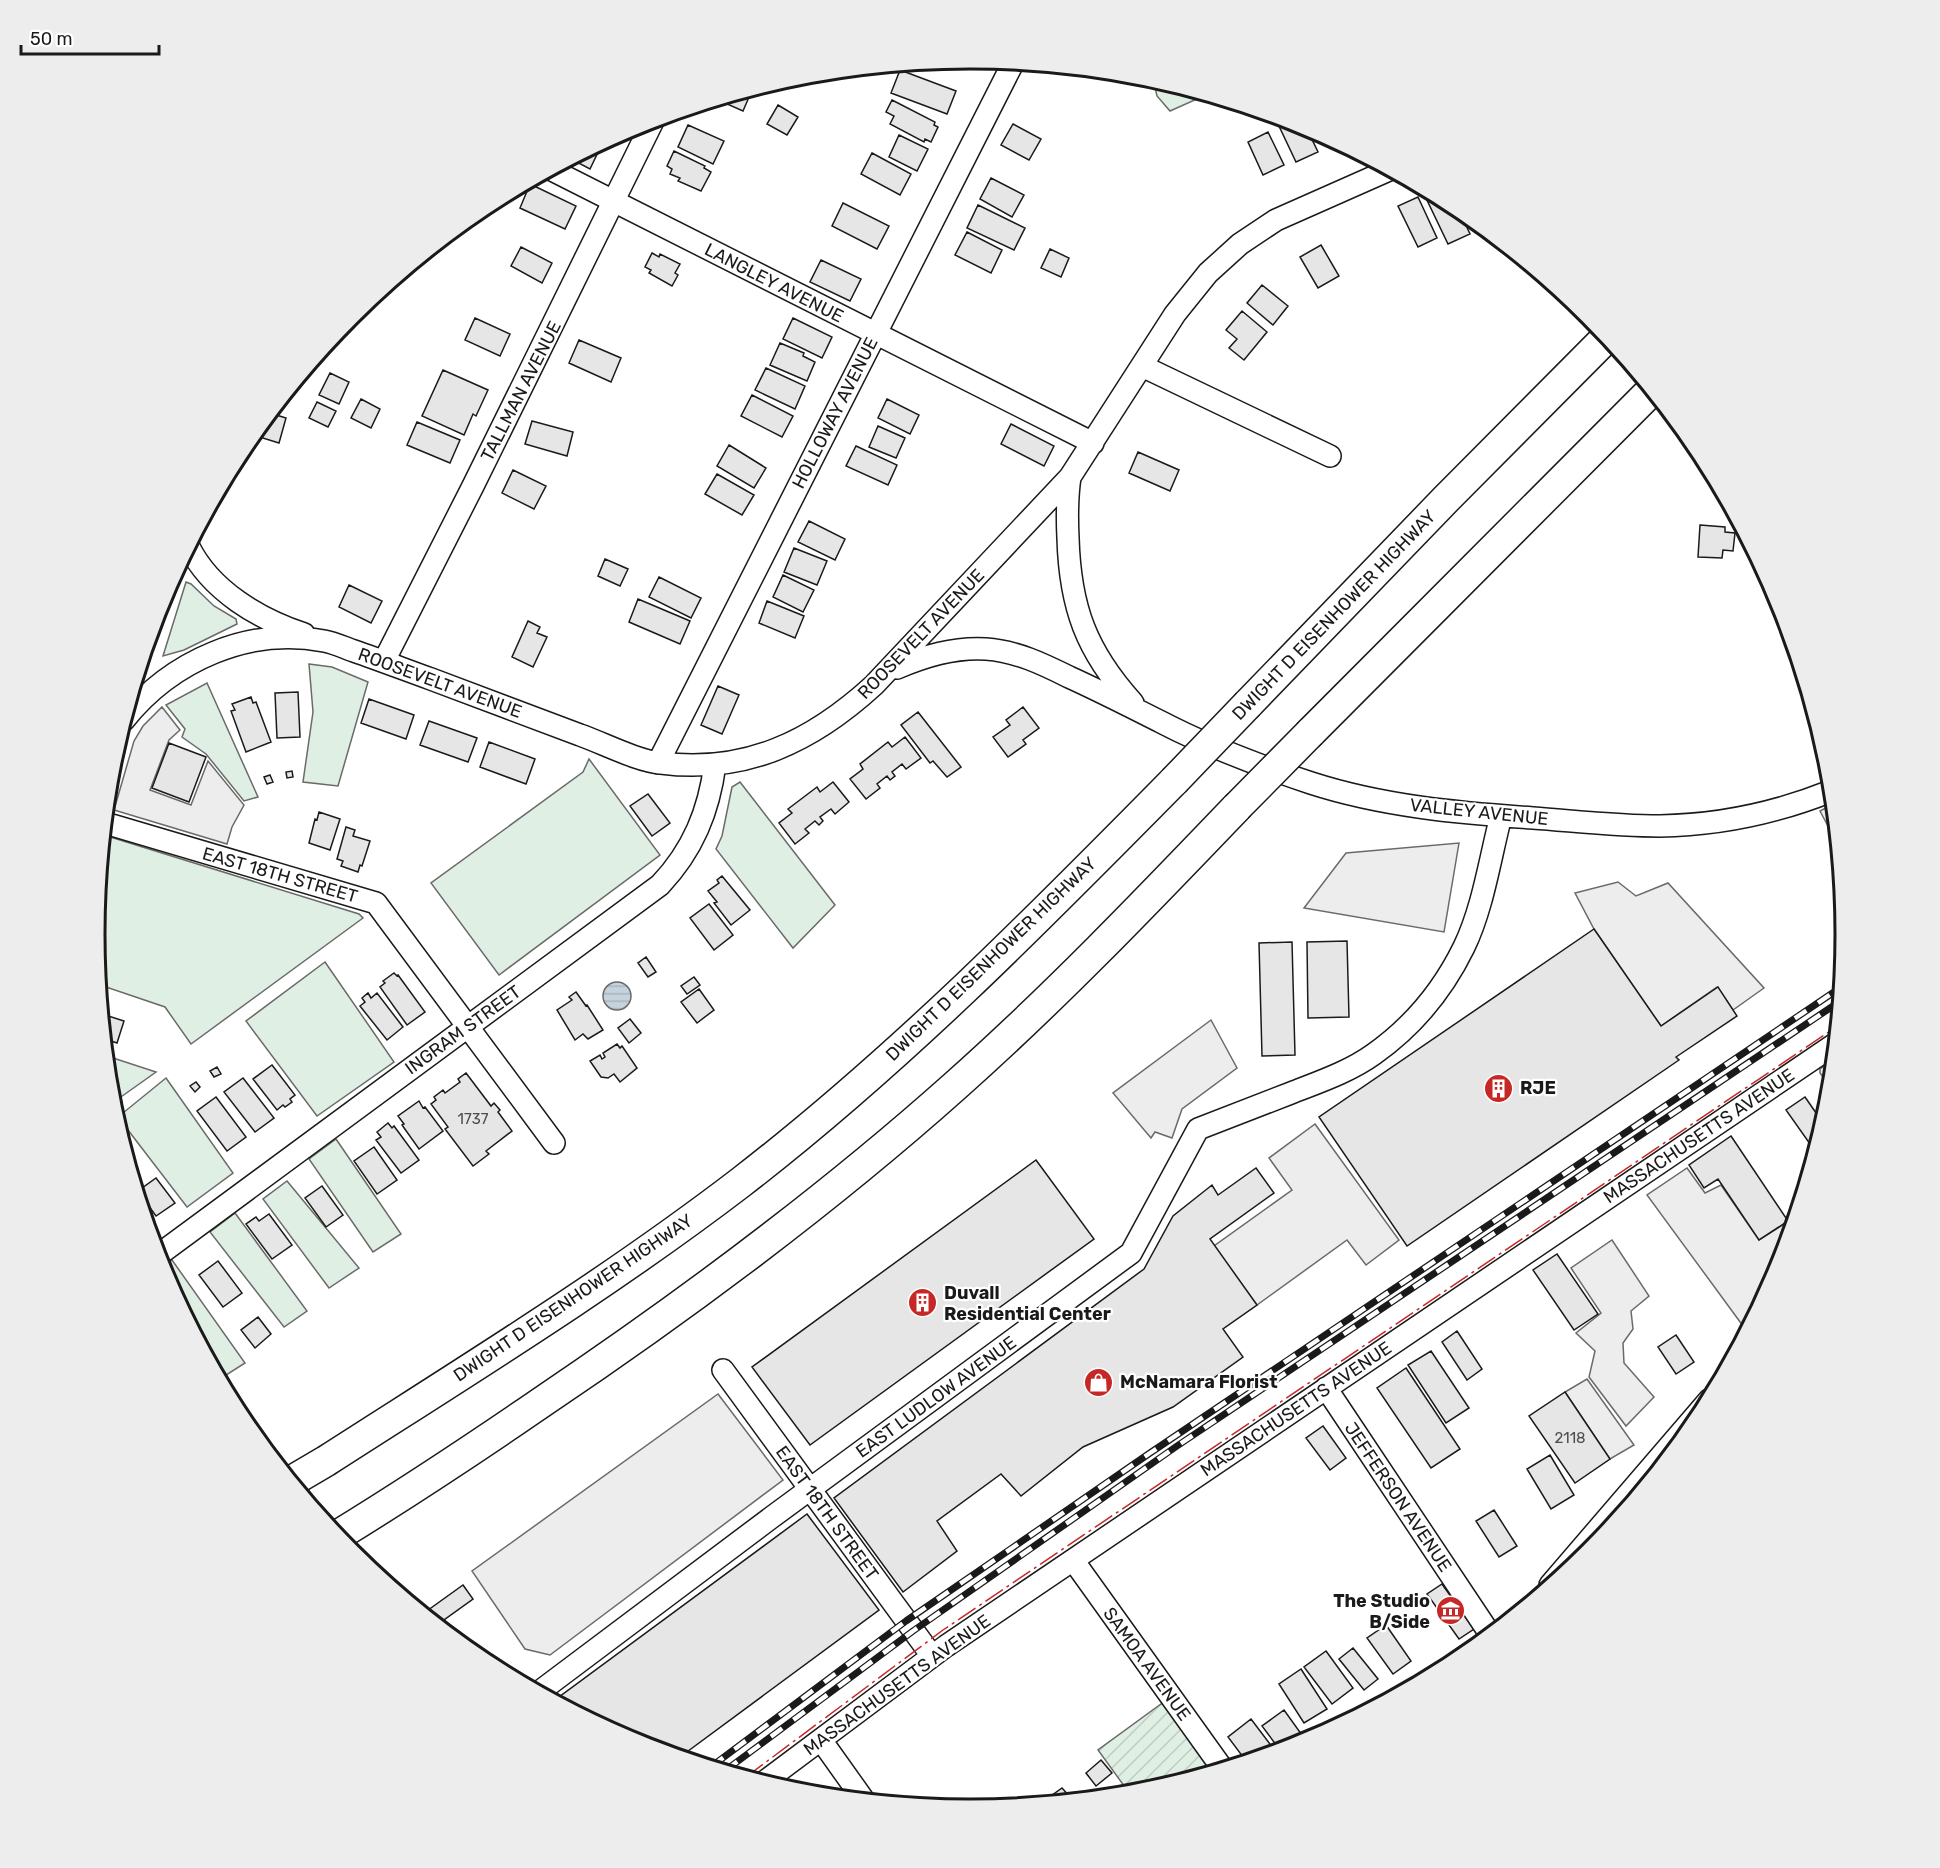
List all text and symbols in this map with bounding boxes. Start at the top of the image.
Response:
scale bar [21,18,159,56]
text: 50 m [30,28,73,50]
street label: LANGLEY AVENUE [701,238,847,328]
street label: TALLMAN AVENUE [476,317,566,465]
street label: HOLLOWAY AVENUE [787,334,883,492]
street label: DWIGHT D EISENHOWER HIGHWAY [1227,505,1441,725]
street label: ROOSEVELT AVENUE [853,564,989,704]
street label: ROOSEVELT AVENUE [355,643,525,723]
street label: VALLEY AVENUE [1409,794,1549,830]
street label: EAST 18TH STREET [200,842,360,908]
street label: DWIGHT D EISENHOWER HIGHWAY [881,852,1101,1066]
street label: INGRAM STREET [401,981,525,1079]
street label: MASSACHUSETTS AVENUE [1599,1064,1799,1208]
building icon: RJE [1483,1072,1515,1104]
place label: RJE [1520,1077,1556,1099]
house number: 1737 [458,1110,489,1128]
street label: DWIGHT D EISENHOWER HIGHWAY [449,1209,697,1387]
place label: Duvall Residential Center [944,1282,1111,1325]
building icon: Duvall Residential Center [907,1287,939,1319]
street label: EAST LUDLOW AVENUE [851,1331,1021,1463]
street label: MASSACHUSETTS AVENUE [1196,1337,1396,1481]
shop icon: McNamara Florist [1083,1366,1115,1398]
place label: McNamara Florist [1120,1371,1278,1393]
street label: JEFFERSON AVENUE [1340,1418,1456,1576]
house number: 2118 [1554,1429,1586,1447]
street label: EAST 18TH STREET [771,1442,883,1584]
place label: The Studio B/Side [1333,1590,1430,1633]
museum icon: The Studio B/Side [1435,1595,1467,1627]
street label: SAMOA AVENUE [1098,1603,1196,1725]
street label: MASSACHUSETTS AVENUE [799,1610,995,1760]

